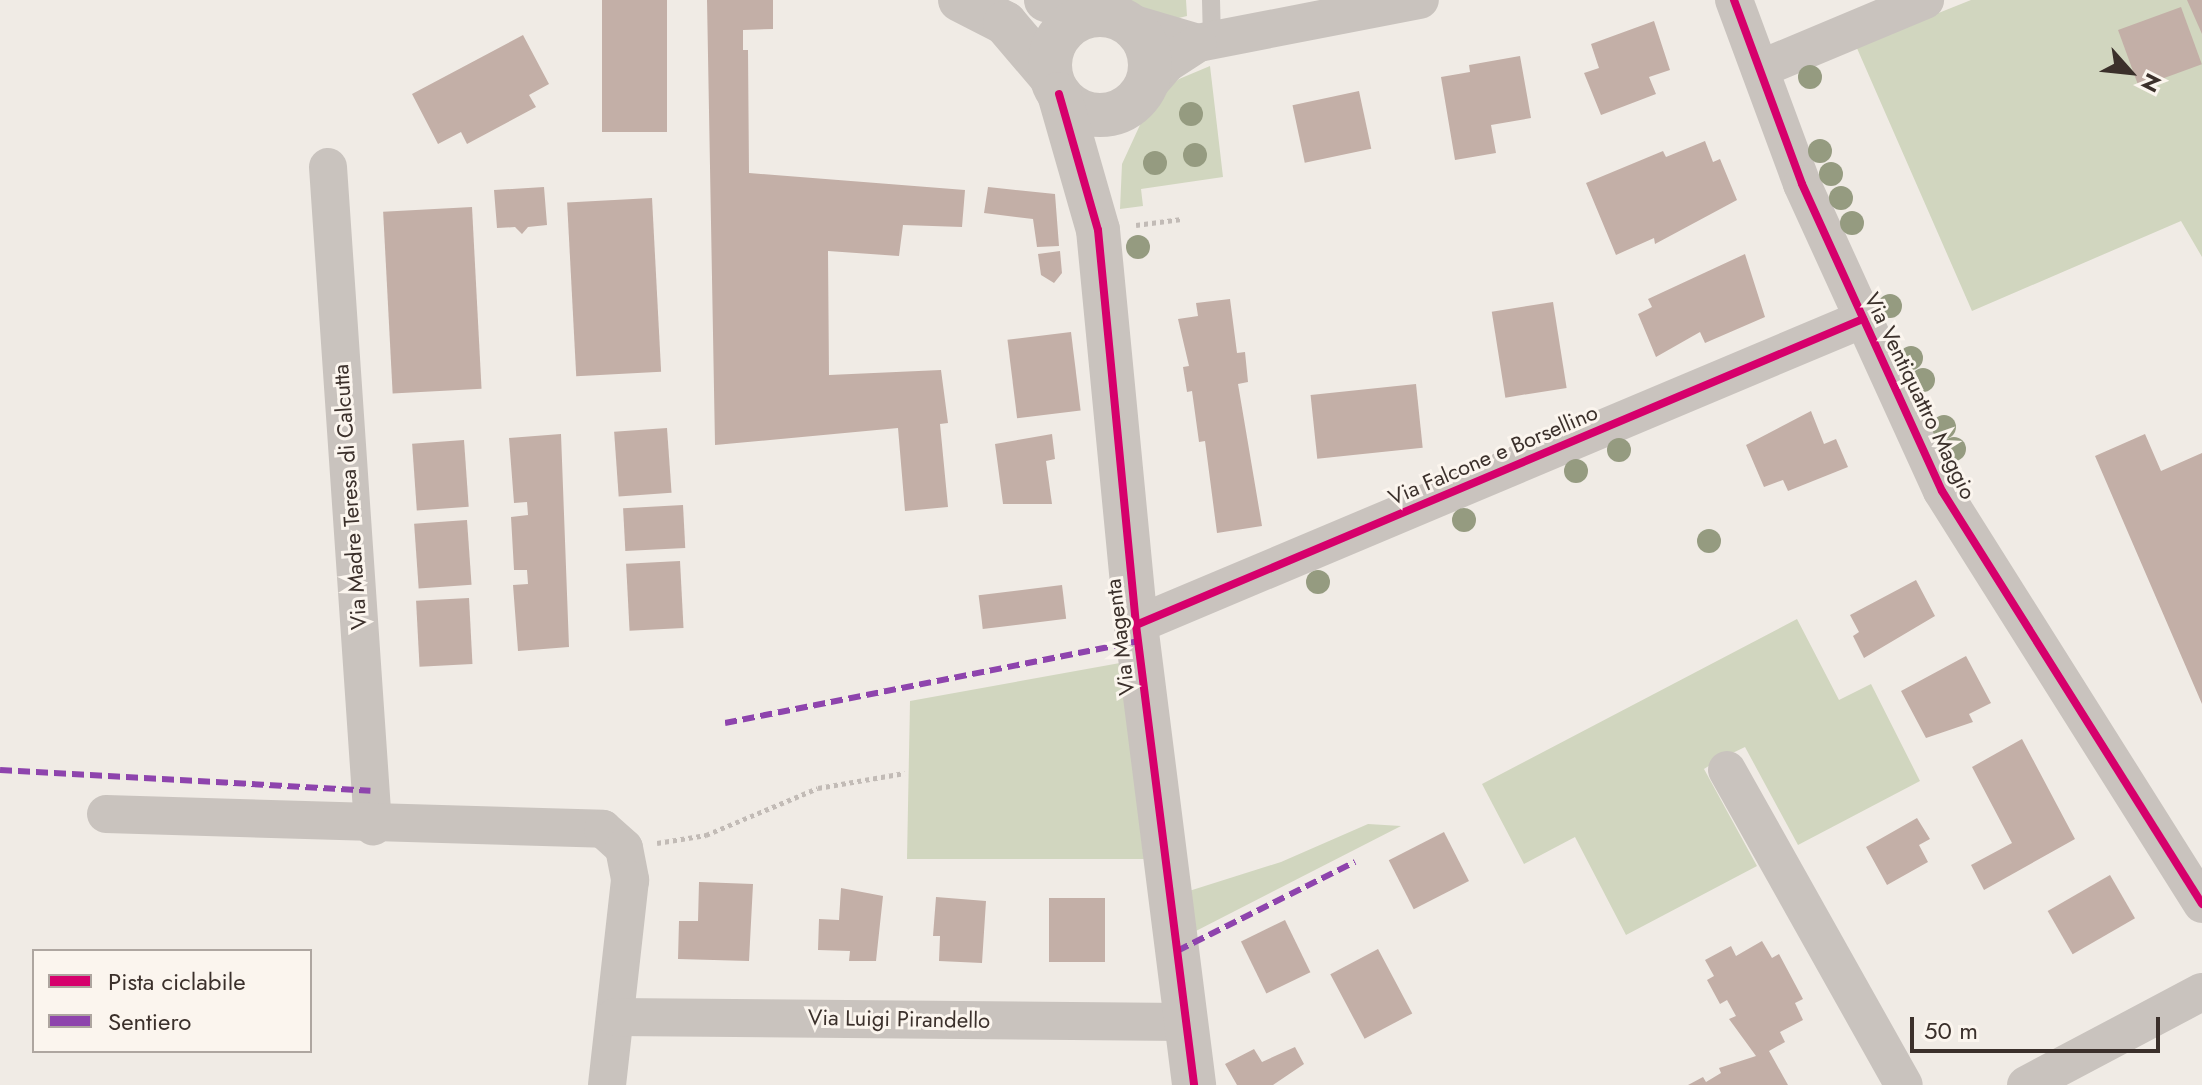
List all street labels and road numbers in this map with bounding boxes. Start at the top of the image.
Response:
street label: Via Ventiquattro Maggio [1859,288,1981,504]
street label: Via Madre Teresa di Calcutta [328,363,372,631]
street label: Via Falcone e Borsellino [1384,399,1602,511]
street label: Via Magenta [1100,577,1140,697]
street label: Via Luigi Pirandello [808,1004,990,1034]

